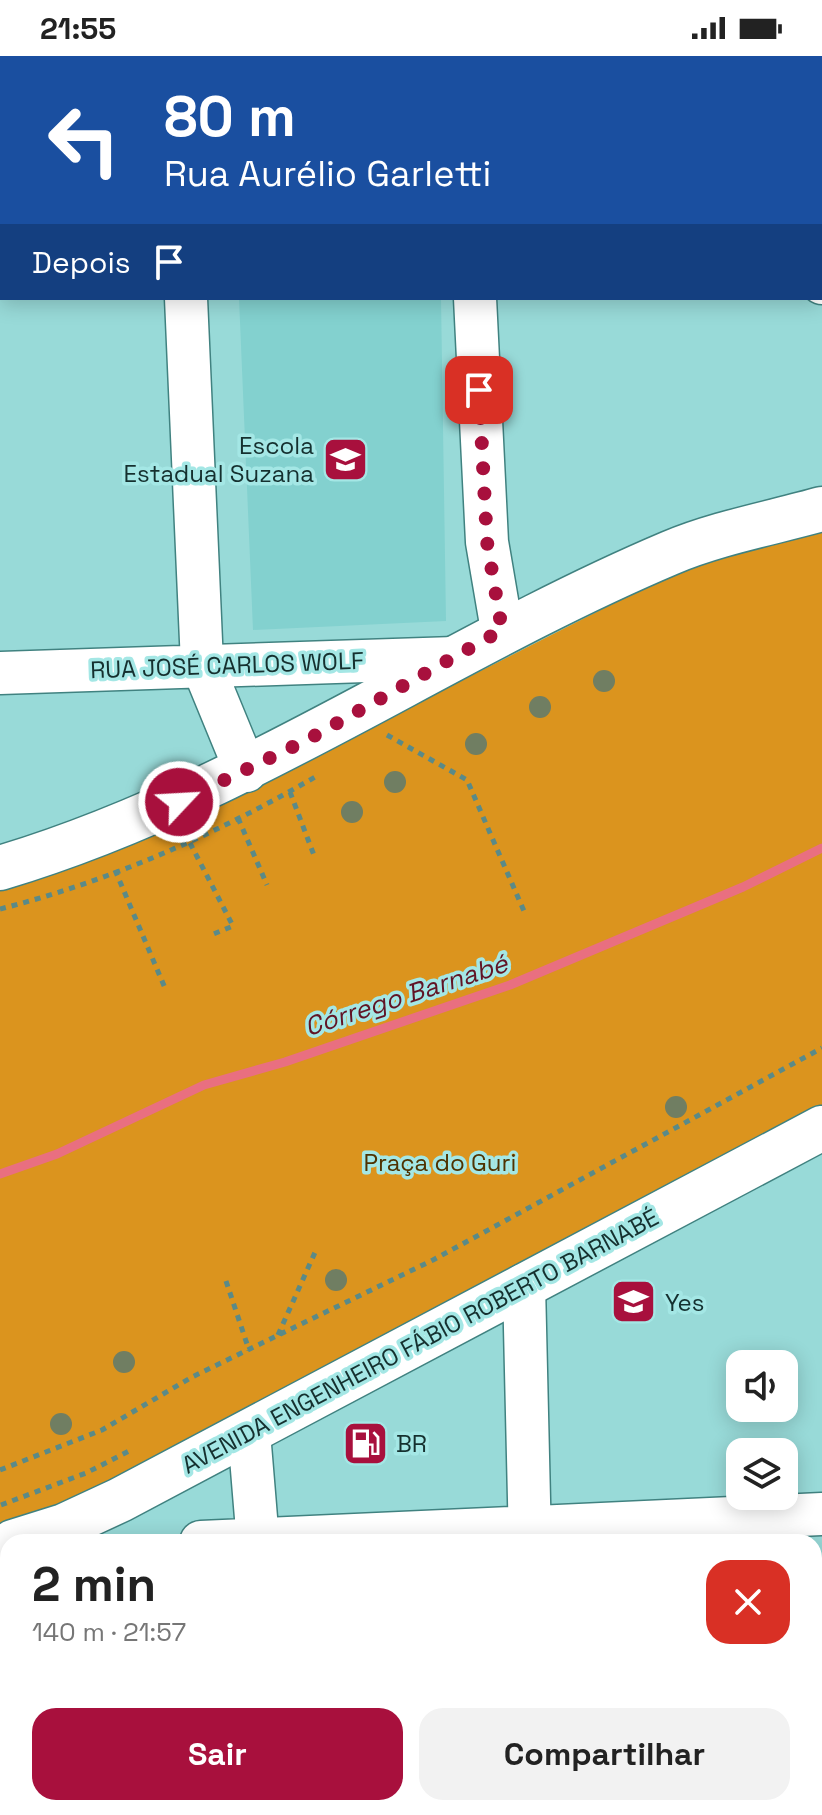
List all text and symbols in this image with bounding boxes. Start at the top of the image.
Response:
text: 21:55 [40,9,116,48]
text: 80 m [164,81,296,152]
icon: left [32,88,136,192]
text: Rua Aurélio Garletti [164,151,491,197]
icon: arrive [147,240,191,284]
text: Depois [32,243,131,282]
pin [445,356,513,424]
icon: arrive [457,368,501,412]
place label: Escola Estadual Suzana [124,430,314,489]
school or university icon: Escola Estadual Suzana [321,435,369,483]
street label: RUA JOSÉ CARLOS WOLF [90,645,364,685]
position arrow [137,760,221,844]
water label: Córrego Barnabé [300,946,513,1044]
park label: Praça do Guri [364,1147,516,1178]
street label: AVENIDA ENGENHEIRO FÁBIO ROBERTO BARNABÉ [176,1202,664,1480]
school or university icon: Yes [610,1278,658,1326]
place label: Yes [665,1287,704,1318]
map controls [726,1350,798,1510]
button: sound [726,1350,798,1422]
fuel station icon: BR [341,1419,389,1467]
place label: BR [396,1428,427,1459]
button: layers [726,1438,798,1510]
text: 2 min [32,1554,156,1615]
button: close [706,1560,790,1644]
text: 140 m · 21:57 [32,1615,186,1649]
button: Sair [32,1708,403,1800]
button: Compartilhar [419,1708,790,1800]

